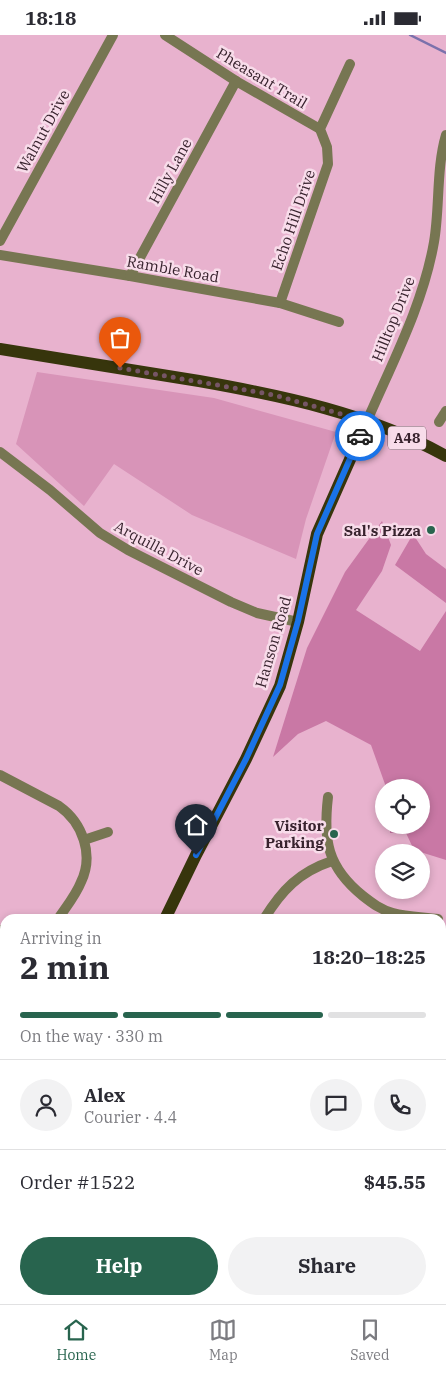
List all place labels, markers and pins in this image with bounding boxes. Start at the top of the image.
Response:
pin [99,317,141,368]
place label: Sal's Pizza [344,521,421,540]
marker: Sal's Pizza [425,524,437,536]
pin [175,804,217,855]
place label: Visitor Parking [265,816,325,852]
marker: Visitor Parking [328,828,340,840]

